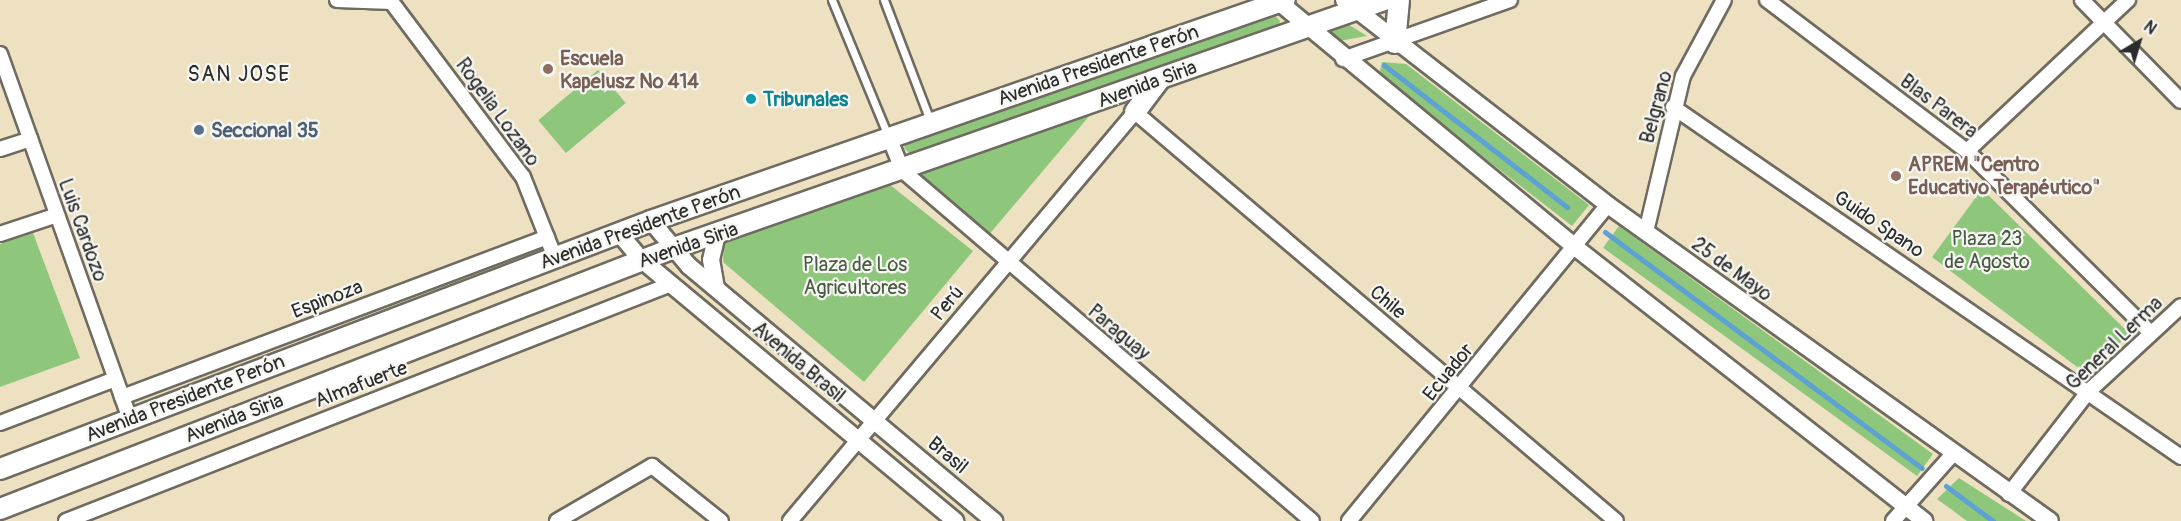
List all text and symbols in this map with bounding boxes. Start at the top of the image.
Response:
north arrow [2109,12,2169,72]
text: N [2140,17,2160,39]
street label: Avenida Presidente Perón [994,19,1202,111]
place label: Escuela Kapelusz Nº 414 [560,46,699,93]
street label: Rogelia Lozano [451,53,545,171]
street label: Avenida Siria [1094,55,1200,113]
district label: SAN JOSE [187,62,291,88]
marker: Escuela Kapelusz Nº 414 [541,62,555,76]
street label: Belgrano [1635,68,1677,146]
street label: Blas Parera [1895,69,1983,143]
place label: Tribunales [763,87,848,111]
marker: Tribunales [744,92,758,106]
place label: Seccional 35 [211,118,319,142]
marker: Seccional 35 [192,123,206,137]
place label: APREM "Centro Educativo Terapéutico" [1908,152,2100,199]
marker: APREM "Centro Educativo Terapéutico" [1889,169,1903,183]
street label: Luis Cardozo [53,175,113,285]
street label: Avenida Presidente Perón [537,180,743,274]
street label: Guido Spano [1829,185,1929,263]
street label: Avenida Siria [635,217,741,273]
park label: Plaza 23 de Agosto [1944,226,2030,273]
street label: 25 de Mayo [1687,232,1777,306]
park label: Plaza de Los Agricultores [803,253,907,300]
street label: Espinoza [288,274,366,324]
street label: Chile [1365,280,1411,324]
street label: Perú [925,281,969,325]
street label: General Lerma [2061,291,2167,395]
street label: Paraguay [1083,299,1155,365]
street label: Avenida Brasil [748,316,850,408]
street label: Ecuador [1418,338,1478,406]
street label: Avenida Presidente Perón [82,349,288,447]
street label: Almafuerte [311,355,411,413]
street label: Avenida Siria [181,388,287,448]
street label: Brasil [923,431,973,479]

